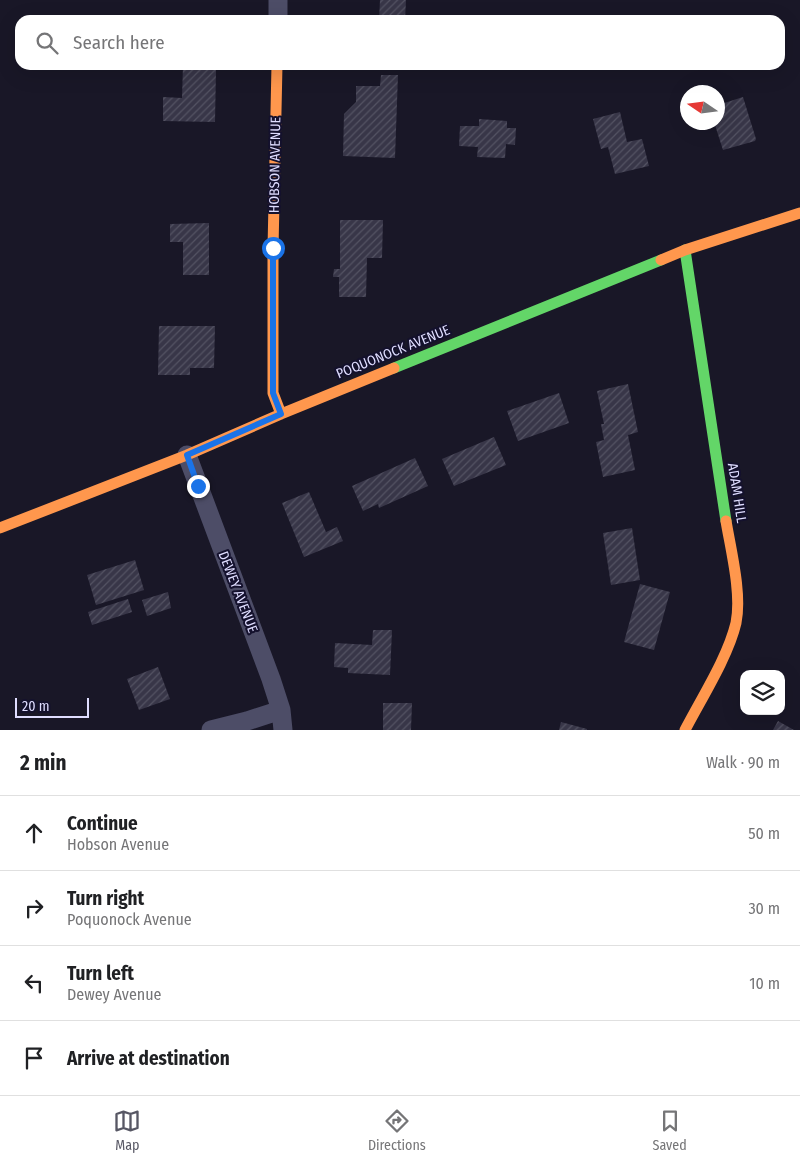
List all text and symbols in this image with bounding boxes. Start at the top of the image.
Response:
search box [15,15,785,70]
icon: search [33,29,61,57]
text: Search here [73,31,165,54]
north arrow [680,85,725,130]
street label: HOBSON AVENUE [266,116,284,213]
route start [262,237,285,260]
street label: POQUONOCK AVENUE [334,321,453,383]
street label: ADAM HILL [724,462,750,524]
route end [187,475,210,498]
street label: DEWEY AVENUE [215,549,262,636]
map controls [740,670,785,715]
button: layers [740,670,785,715]
scale bar [15,695,89,718]
text: 20 m [22,698,50,715]
text: 2 min [20,750,67,776]
text: Walk · 90 m [706,753,780,772]
text: Continue [67,812,138,835]
icon: ahead [20,819,48,847]
text: 50 m [748,824,780,843]
text: Hobson Avenue [67,835,169,854]
text: Turn right [67,887,144,910]
icon: right [20,894,48,922]
text: 30 m [748,899,780,918]
text: Poquonock Avenue [67,910,192,929]
text: Turn left [67,962,134,985]
icon: left [20,969,48,997]
text: 10 m [749,974,780,993]
text: Dewey Avenue [67,985,162,1004]
icon: arrive [20,1044,48,1072]
text: Arrive at destination [67,1047,230,1070]
tab: Map [113,1107,141,1154]
tab: Directions [368,1107,426,1154]
tab: Saved [652,1107,687,1154]

